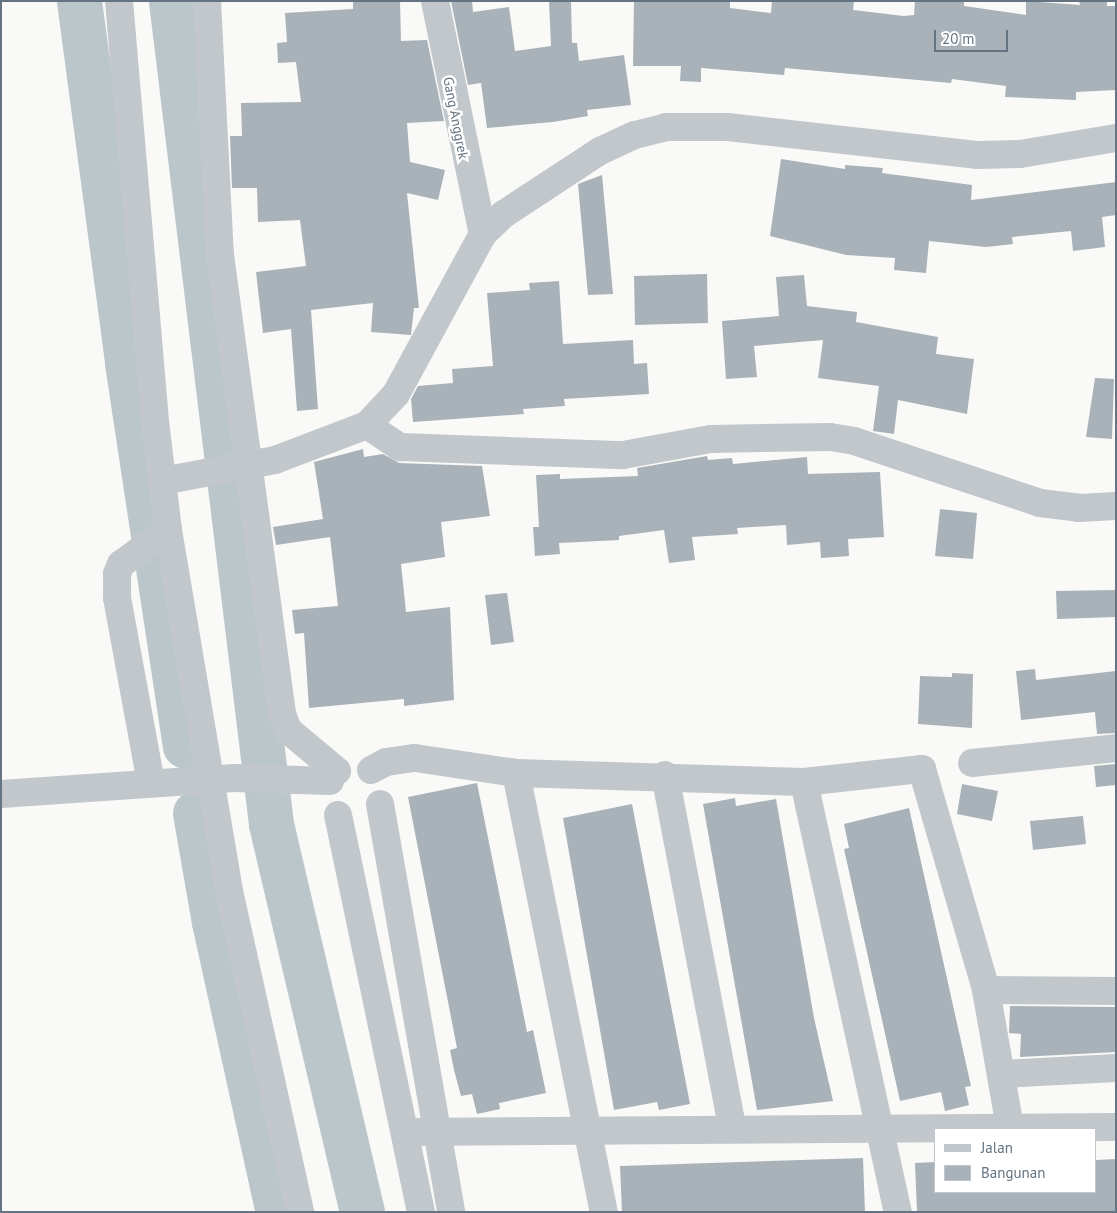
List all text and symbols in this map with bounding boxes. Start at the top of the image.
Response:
scale bar [937,20,1011,52]
text: 20 m [942,29,975,48]
street label: Gang Anggrek [440,75,472,161]
legend [934,1128,1097,1193]
text: Jalan [981,1138,1013,1157]
text: Bangunan [981,1163,1045,1182]

